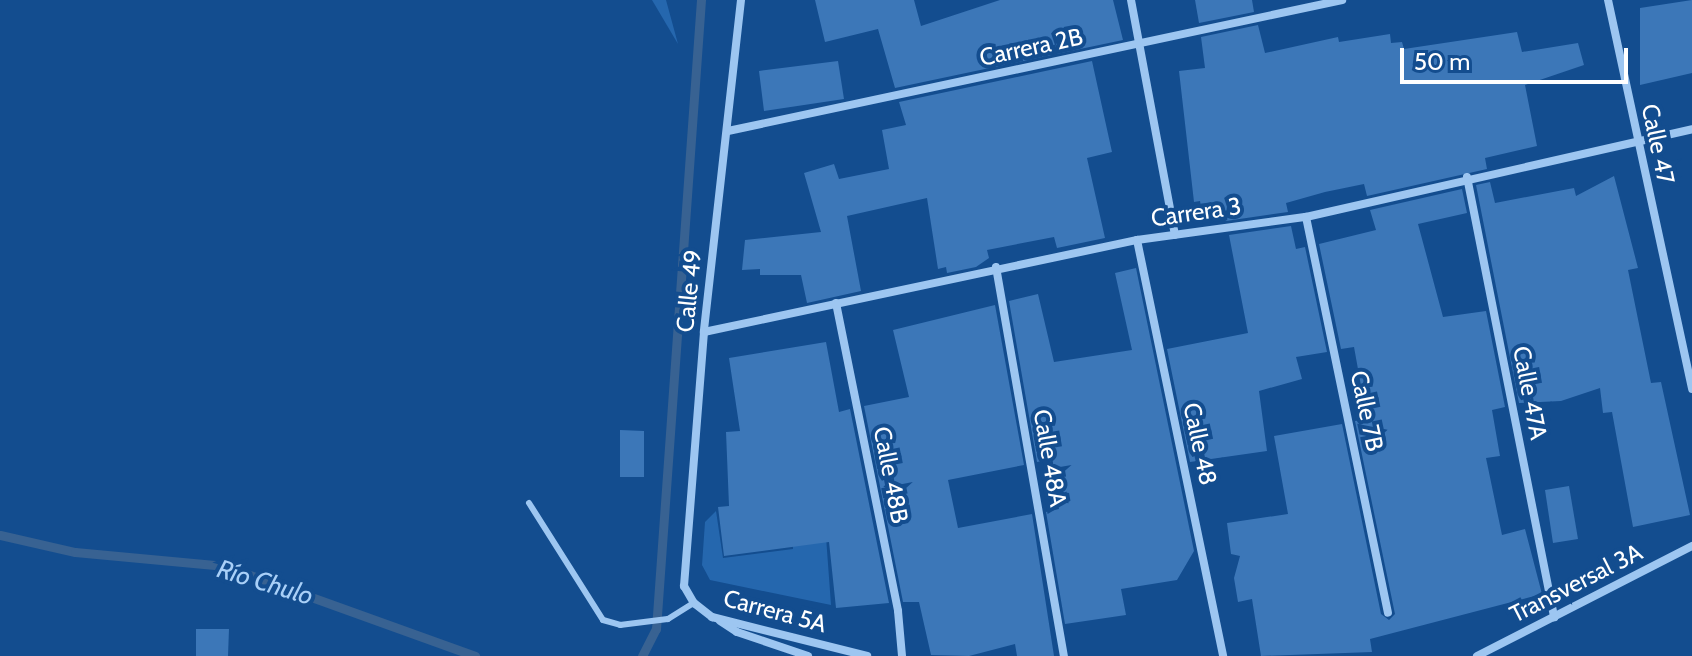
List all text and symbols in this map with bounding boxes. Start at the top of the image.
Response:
street label: Carrera 2B [977,22,1085,72]
scale bar [1404,32,1632,82]
text: 50 m [1414,47,1470,76]
street label: Calle 47 [1635,101,1681,187]
street label: Carrera 3 [1149,191,1243,233]
street label: Calle 49 [670,248,708,334]
street label: Calle 47A [1507,344,1553,442]
street label: Calle 7B [1344,368,1390,454]
street label: Calle 48 [1177,400,1223,488]
street label: Calle 48A [1027,407,1073,509]
street label: Calle 48B [868,424,914,526]
street label: Transversal 3A [1505,537,1647,629]
water label: Río Chulo [213,554,317,612]
street label: Carrera 5A [720,583,830,639]

